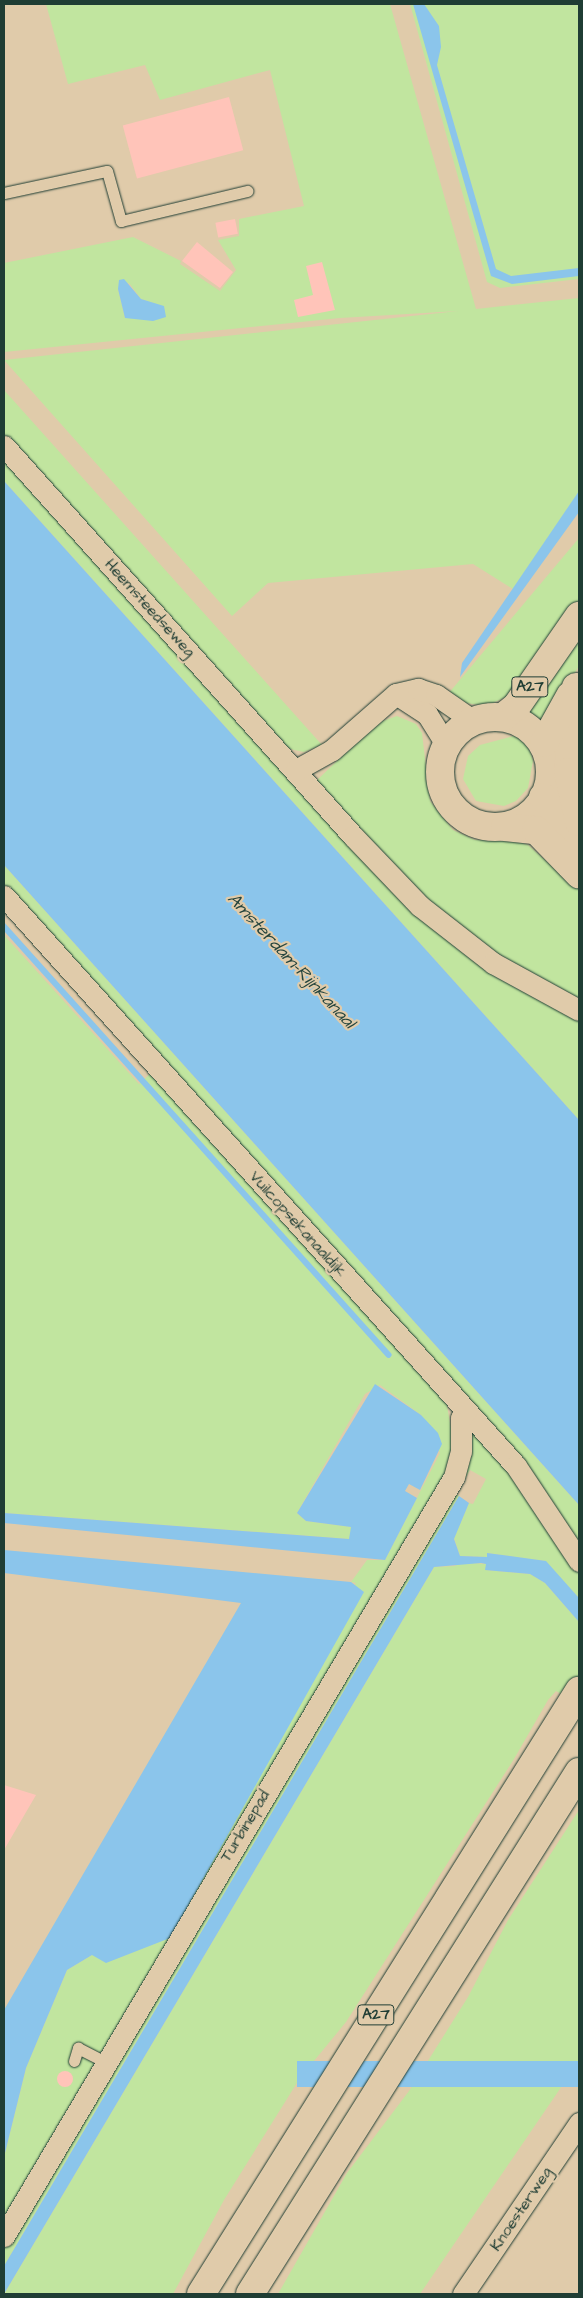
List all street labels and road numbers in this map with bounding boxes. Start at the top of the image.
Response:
street label: Heemsteedseweg [101,555,199,661]
road number: A27 [511,674,549,700]
street label: Vuilcopsekanaaldijk [245,1167,351,1281]
street label: Turbinepad [216,1787,274,1865]
road number: A27 [357,2002,395,2028]
street label: Knoesterweg [486,2163,556,2255]

